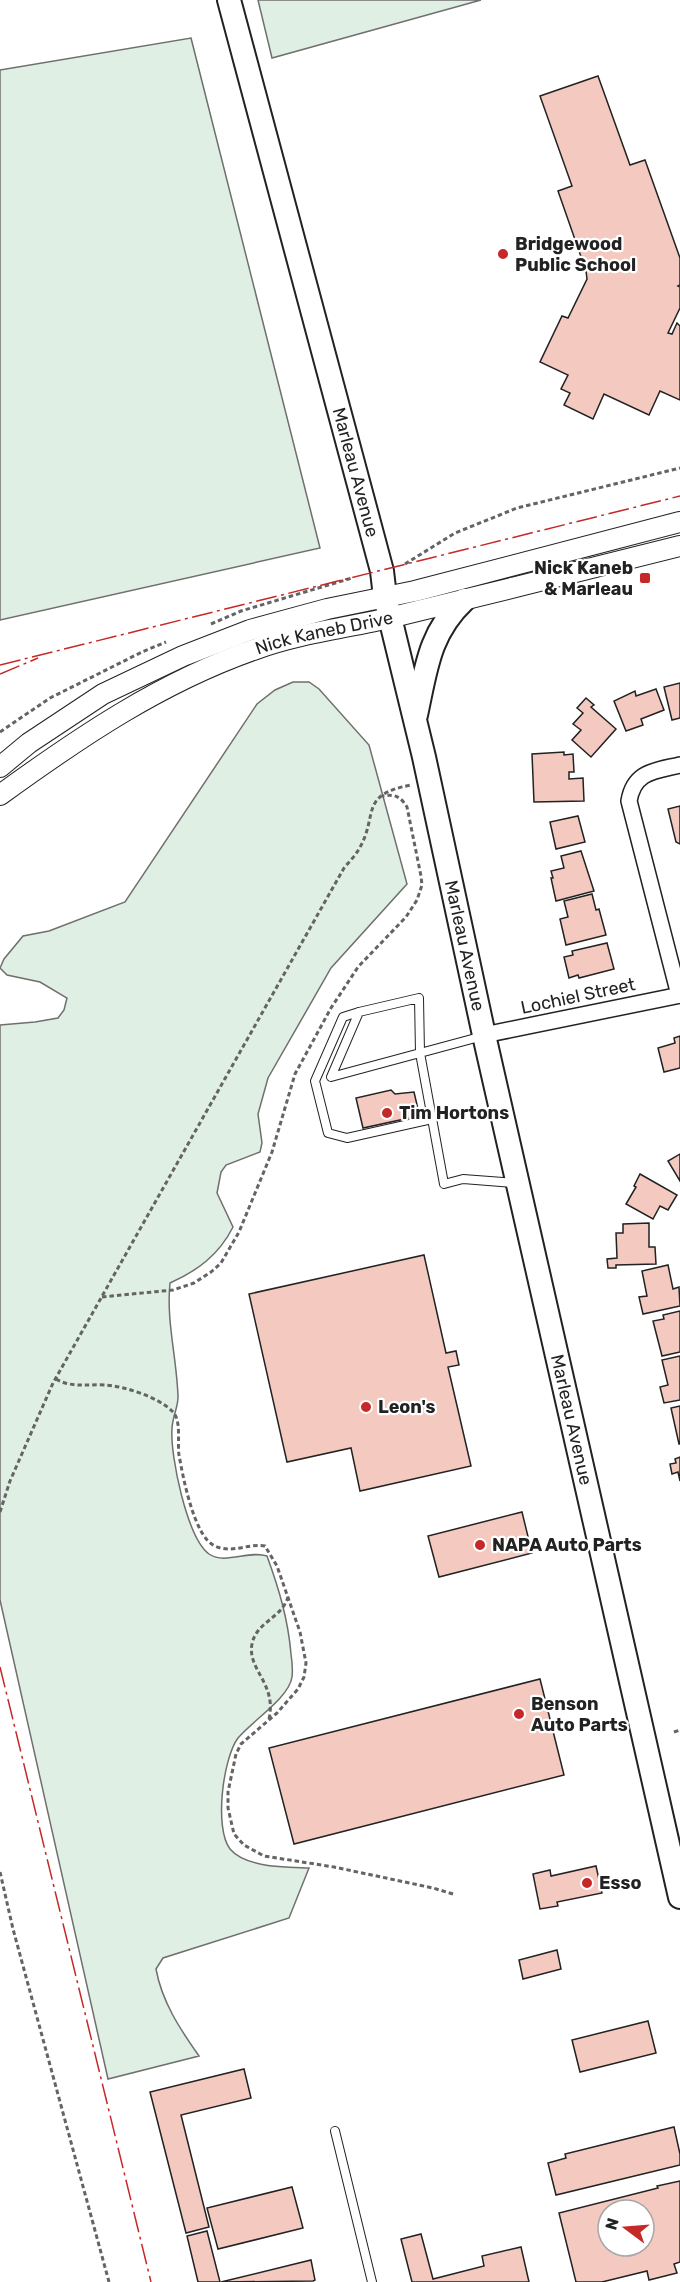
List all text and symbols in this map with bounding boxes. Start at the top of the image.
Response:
place label: Bridgewood Public School [515,233,636,276]
marker: Bridgewood Public School [496,247,510,261]
street label: Marleau Avenue [328,405,383,540]
place label: Nick Kaneb & Marleau [534,557,633,600]
marker: Nick Kaneb & Marleau [638,571,652,585]
street label: Nick Kaneb Drive [252,606,395,659]
street label: Marleau Avenue [440,878,490,1013]
street label: Lochiel Street [519,973,637,1019]
place label: Tim Hortons [399,1102,509,1124]
marker: Tim Hortons [380,1106,394,1120]
street label: Marleau Avenue [546,1352,597,1487]
place label: Leon's [378,1396,436,1418]
marker: Leon's [359,1400,373,1414]
place label: NAPA Auto Parts [492,1534,642,1556]
marker: NAPA Auto Parts [473,1538,487,1552]
place label: Benson Auto Parts [531,1693,628,1736]
marker: Benson Auto Parts [512,1707,526,1721]
place label: Esso [599,1872,641,1894]
marker: Esso [580,1876,594,1890]
north arrow [596,2198,656,2258]
text: N [601,2216,623,2232]

